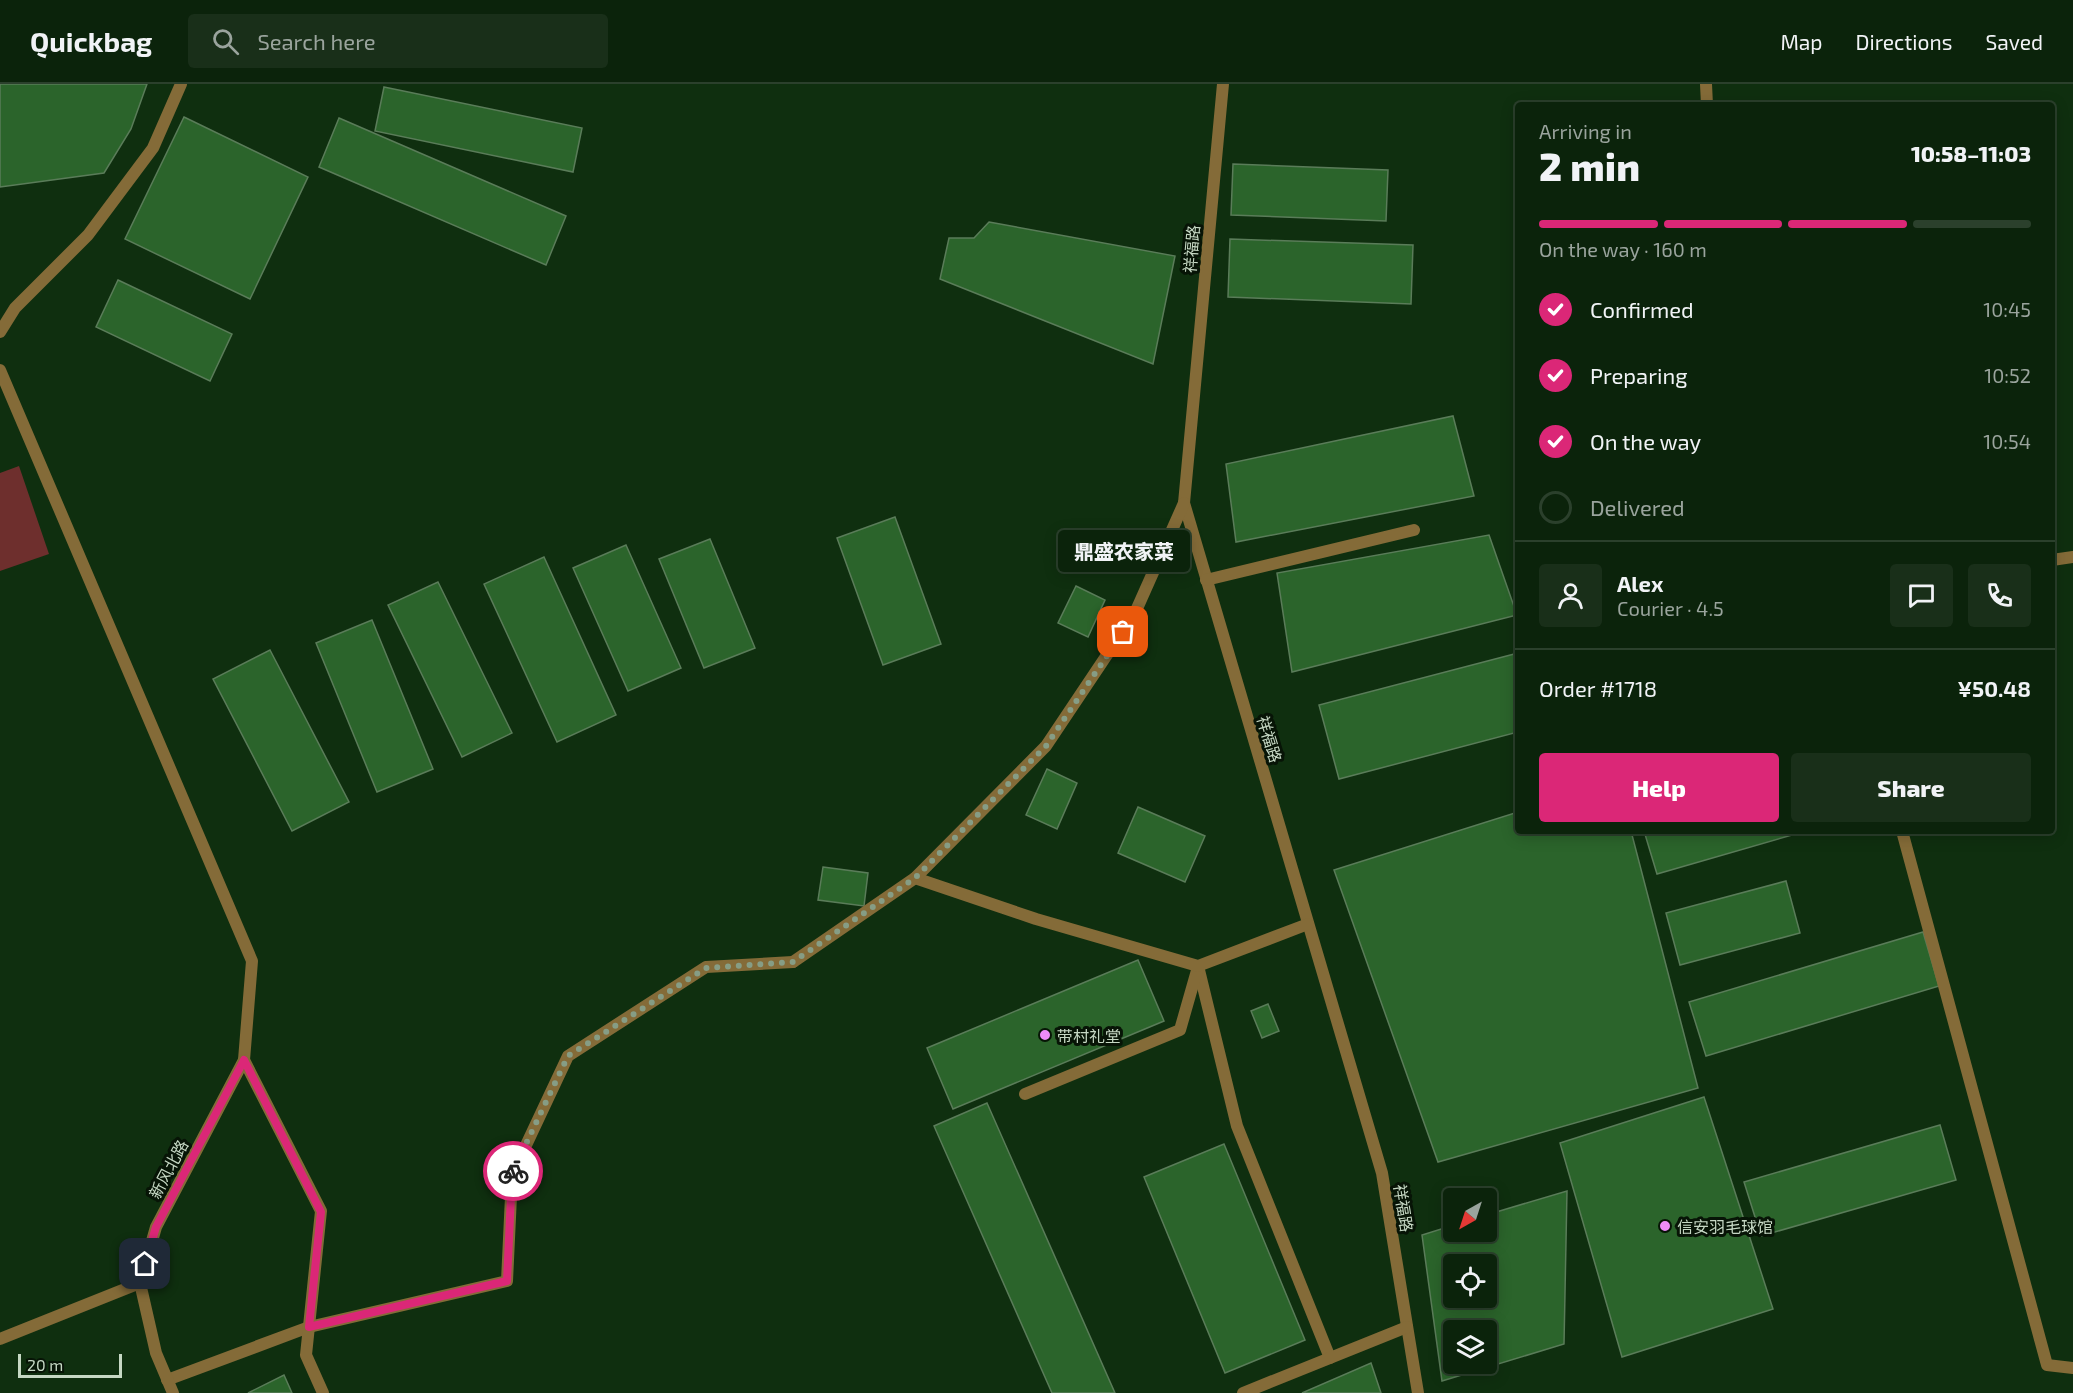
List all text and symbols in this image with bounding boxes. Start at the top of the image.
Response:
search box [188,14,608,68]
text: Quickbag [30,24,152,58]
icon: search [209,25,242,58]
text: Search here [257,28,376,54]
text: Map [1780,29,1823,54]
text: Directions [1856,29,1952,54]
text: Saved [1985,29,2043,54]
text: Arriving in [1539,119,1632,143]
text: 10:58–11:03 [1911,140,2031,166]
text: 2 min [1539,142,1640,189]
street label: 祥福路 [1179,224,1203,274]
text: On the way · 160 m [1539,237,1707,261]
icon: check [1539,293,1572,326]
text: Confirmed [1590,296,1694,322]
text: 10:45 [1983,297,2031,321]
icon: check [1539,359,1572,392]
text: Preparing [1590,362,1688,388]
text: 10:52 [1984,363,2031,387]
icon: check [1539,425,1572,458]
text: On the way [1590,428,1701,454]
text: 10:54 [1983,429,2031,453]
text: Delivered [1590,494,1685,520]
callout: 鼎盛农家菜 [1057,530,1189,572]
text: 鼎盛农家菜 [1074,539,1174,563]
button: person [1539,564,1602,627]
button: chat [1890,564,1953,627]
button: phone [1968,564,2031,627]
text: Alex [1617,570,1663,596]
text: Courier · 4.5 [1617,596,1724,620]
pin [1097,606,1148,657]
icon: bag [1106,615,1139,648]
text: Order #1718 [1539,675,1657,701]
text: ¥50.48 [1957,675,2031,701]
street label: 祥福路 [1254,713,1286,765]
button: Help [1539,753,1779,822]
button: Share [1791,753,2031,822]
place label: 带村礼堂 [1057,1026,1121,1045]
marker: 带村礼堂 [1038,1028,1052,1042]
street label: 新风北路 [145,1136,191,1202]
courier [483,1141,543,1201]
icon: bike [497,1155,530,1188]
street label: 祥福路 [1391,1183,1417,1233]
north arrow [1443,1188,1497,1242]
map controls [1443,1188,1497,1374]
place label: 信安羽毛球馆 [1677,1217,1773,1236]
marker: 信安羽毛球馆 [1658,1219,1672,1233]
pin [119,1238,170,1289]
icon: home [128,1247,161,1280]
button: locate [1443,1254,1497,1308]
button: layers [1443,1320,1497,1374]
scale bar [18,1351,122,1378]
text: 20 m [27,1355,63,1374]

